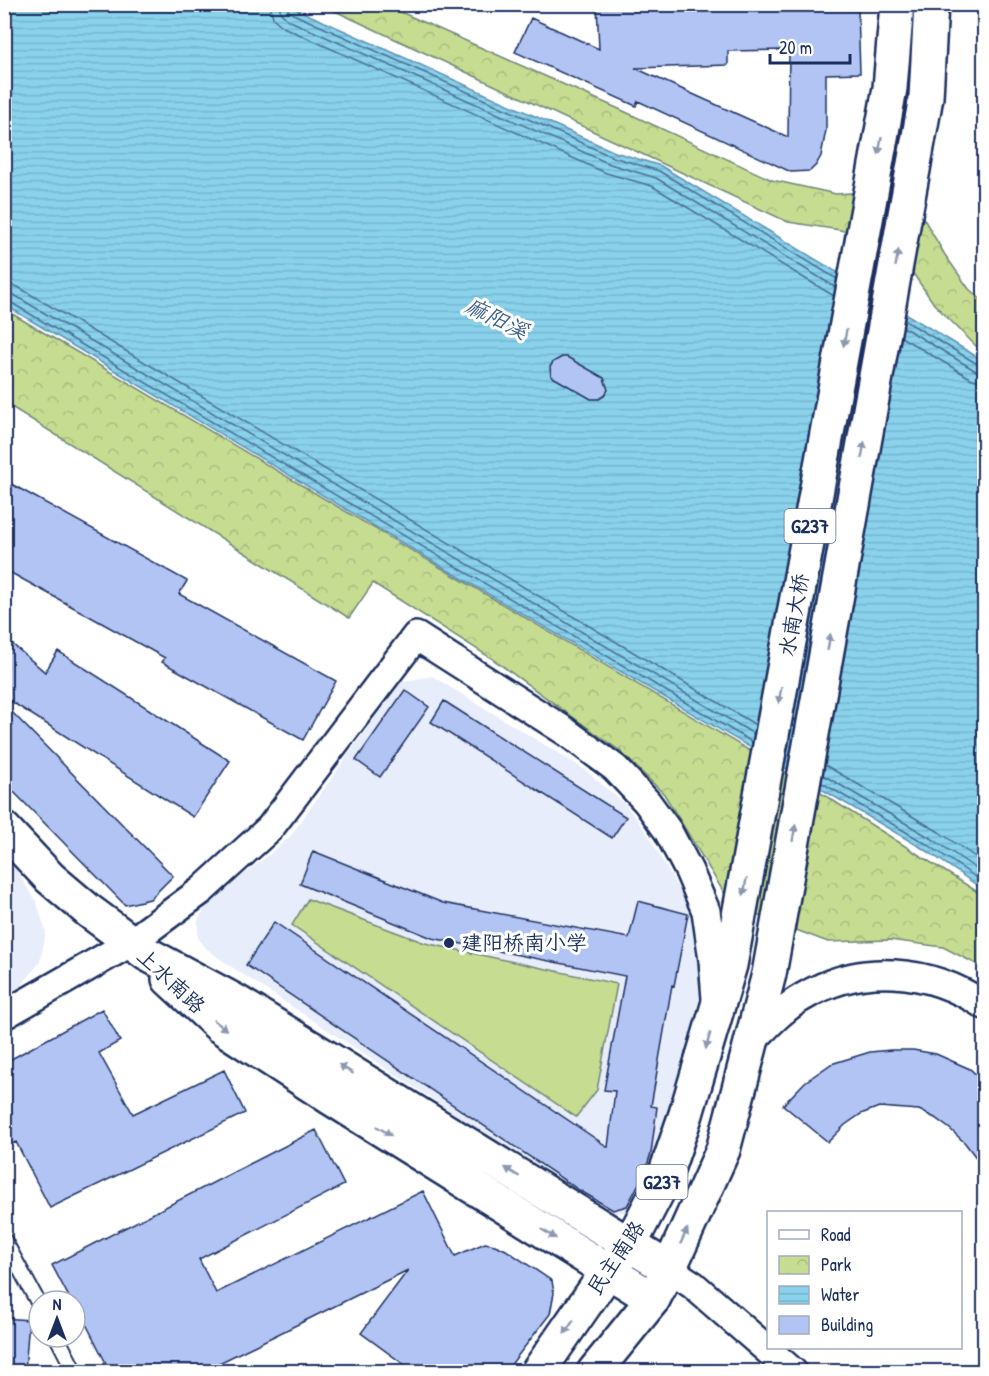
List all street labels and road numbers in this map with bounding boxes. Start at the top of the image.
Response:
road number: G237 [784,509,836,543]
street label: 水南大桥 [772,571,815,659]
street label: 上水南路 [131,941,212,1020]
road number: G237 [636,1165,688,1199]
street label: 民主南路 [580,1215,651,1301]

